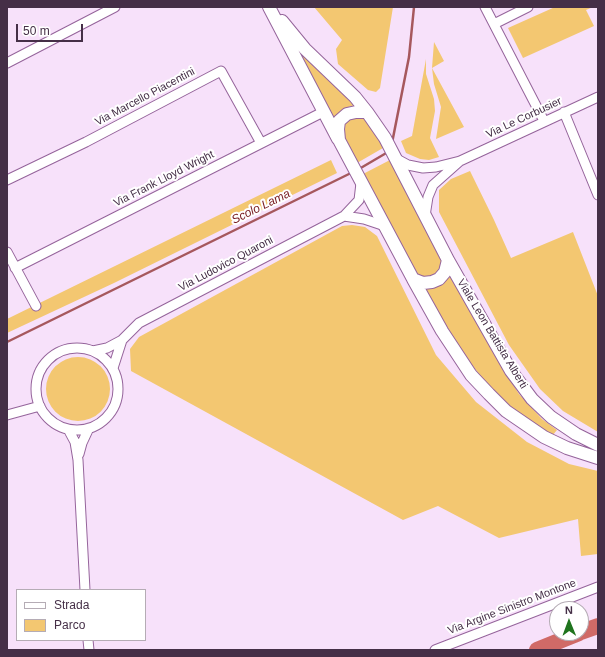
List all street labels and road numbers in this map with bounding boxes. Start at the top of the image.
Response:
street label: Via Marcello Piacentini [93,65,197,129]
street label: Via Le Corbusier [484,95,564,141]
street label: Via Frank Lloyd Wright [112,148,216,210]
street label: Via Ludovico Quaroni [177,234,275,294]
street label: Viale Leon Battista Alberti [454,277,530,391]
street label: Via Argine Sinistro Montone [446,576,578,638]

